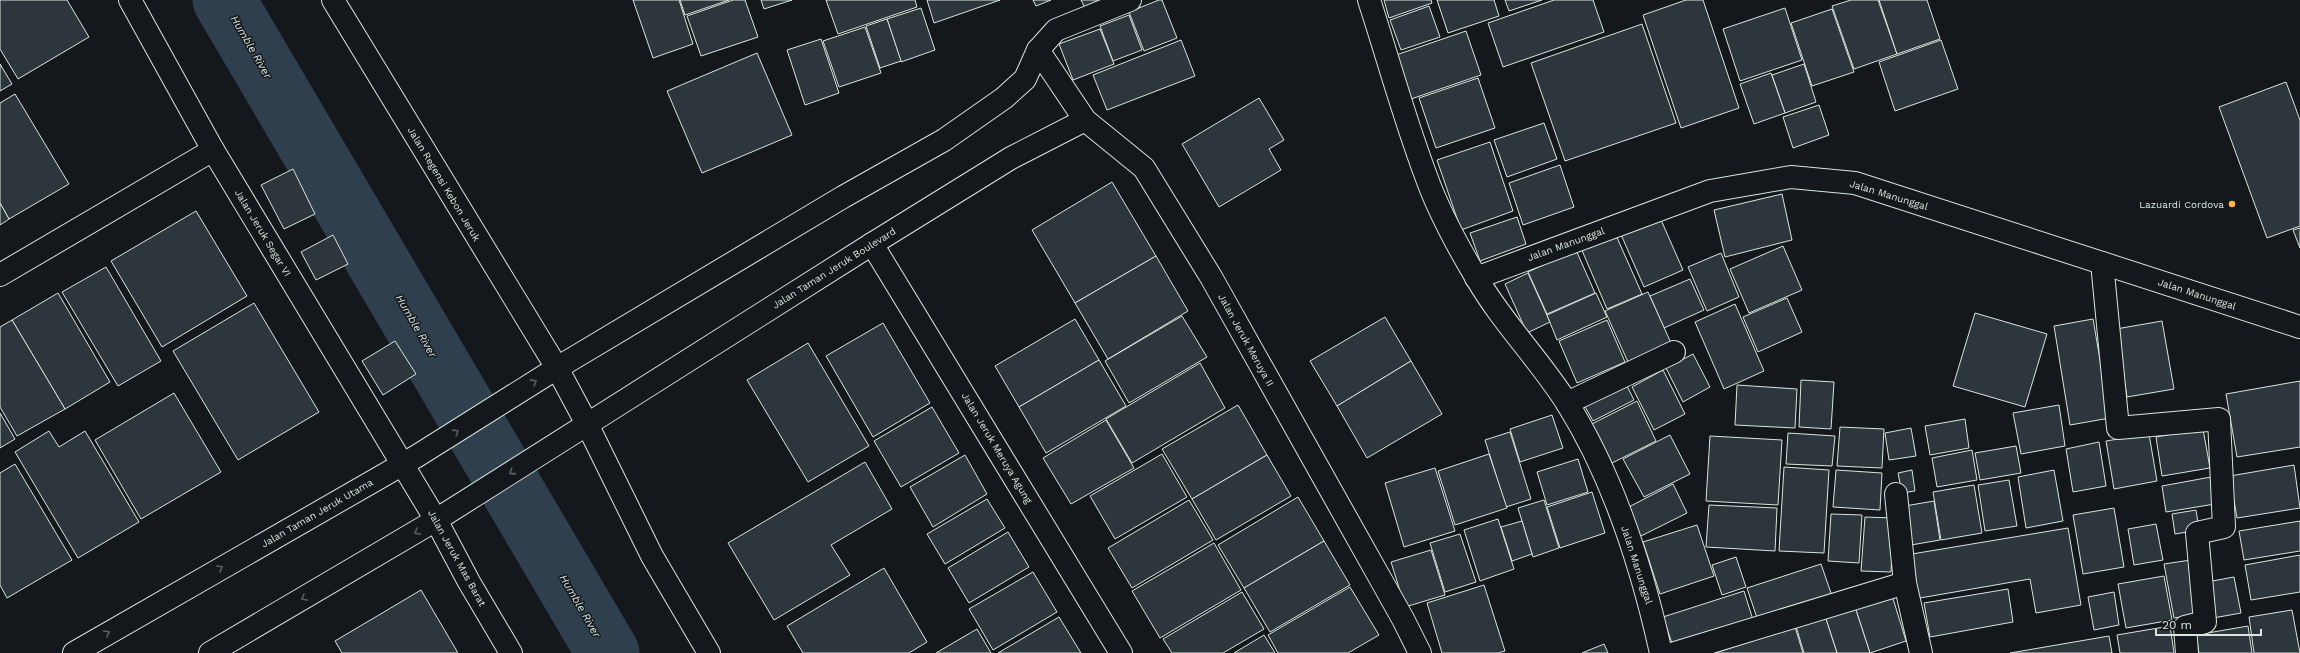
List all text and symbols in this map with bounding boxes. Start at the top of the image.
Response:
water label: Humble River [228,13,275,81]
street label: Jalan Regensi Kebon Jeruk [406,125,483,243]
street label: Jalan Manunggal [1848,178,1930,212]
street label: Jalan Jeruk Segar VI [233,188,293,278]
place label: Lazuardi Cordova [2139,199,2224,210]
marker: Lazuardi Cordova [2227,199,2237,209]
street label: Jalan Taman Jeruk Boulevard [770,225,898,311]
street label: Jalan Manunggal [1526,225,1606,263]
street label: Jalan Manunggal [2157,276,2237,312]
water label: Humble River [393,292,440,360]
street label: Jalan Jeruk Meruya II [1216,292,1276,388]
one-way arrow [529,380,536,387]
street label: Jalan Jeruk Meruya Agung [960,391,1035,506]
one-way arrow [451,429,458,436]
one-way arrow [509,467,516,475]
street label: Jalan Taman Jeruk Utama [259,476,375,550]
street label: Jalan Jeruk Mas Barat [426,508,488,609]
street label: Jalan Manunggal [1619,525,1655,605]
one-way arrow [414,527,421,534]
one-way arrow [216,566,223,573]
water label: Humble River [557,572,604,640]
one-way arrow [301,593,308,600]
scale bar [2156,611,2261,637]
text: 20 m [2162,618,2192,632]
one-way arrow [103,631,111,638]

